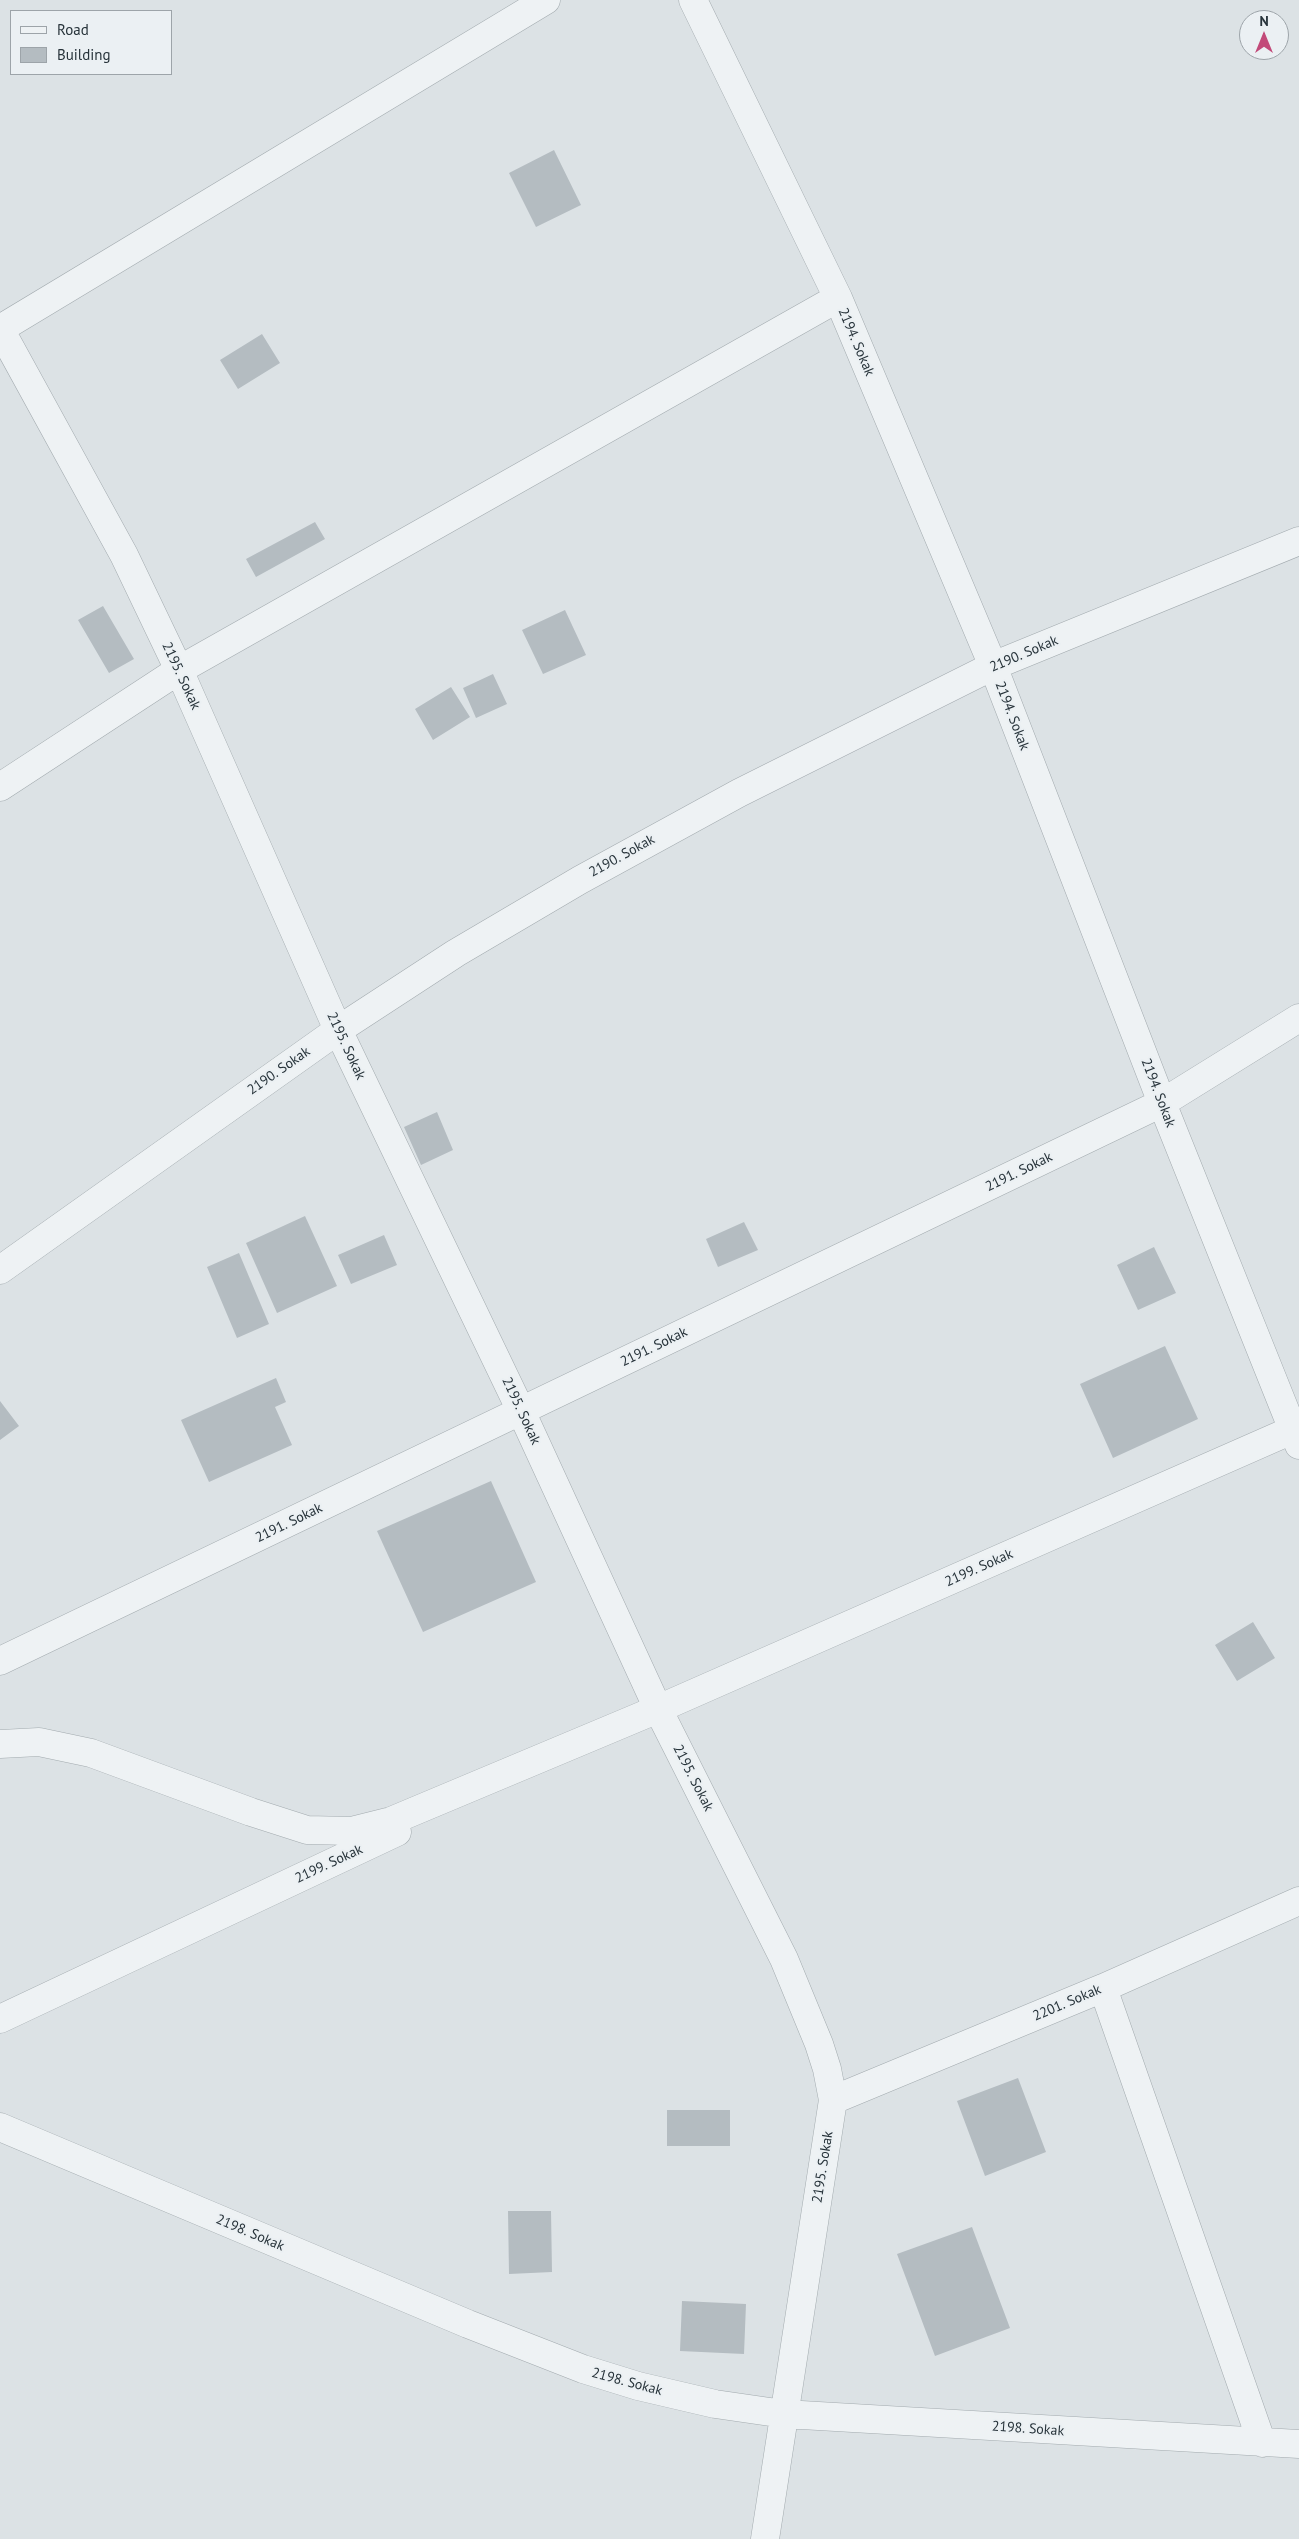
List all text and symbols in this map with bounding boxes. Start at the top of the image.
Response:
legend [10,10,172,75]
north arrow [1239,10,1289,60]
text: N [1259,12,1269,30]
text: Road [57,20,89,39]
text: Building [57,45,111,64]
street label: 2194. Sokak [834,305,878,379]
street label: 2190. Sokak [987,632,1061,676]
street label: 2195. Sokak [158,640,204,712]
street label: 2194. Sokak [991,679,1033,753]
street label: 2190. Sokak [586,831,658,881]
street label: 2195. Sokak [323,1010,369,1082]
street label: 2190. Sokak [244,1043,314,1099]
street label: 2194. Sokak [1137,1056,1179,1130]
street label: 2191. Sokak [983,1149,1055,1195]
street label: 2191. Sokak [618,1324,690,1370]
street label: 2195. Sokak [498,1375,544,1447]
street label: 2191. Sokak [253,1500,325,1546]
street label: 2199. Sokak [942,1546,1016,1590]
street label: 2195. Sokak [669,1742,717,1814]
street label: 2199. Sokak [293,1841,365,1887]
street label: 2201. Sokak [1030,1981,1104,2025]
street label: 2195. Sokak [809,2130,837,2204]
street label: 2198. Sokak [213,2211,287,2255]
street label: 2198. Sokak [590,2364,664,2400]
street label: 2198. Sokak [991,2418,1065,2440]

